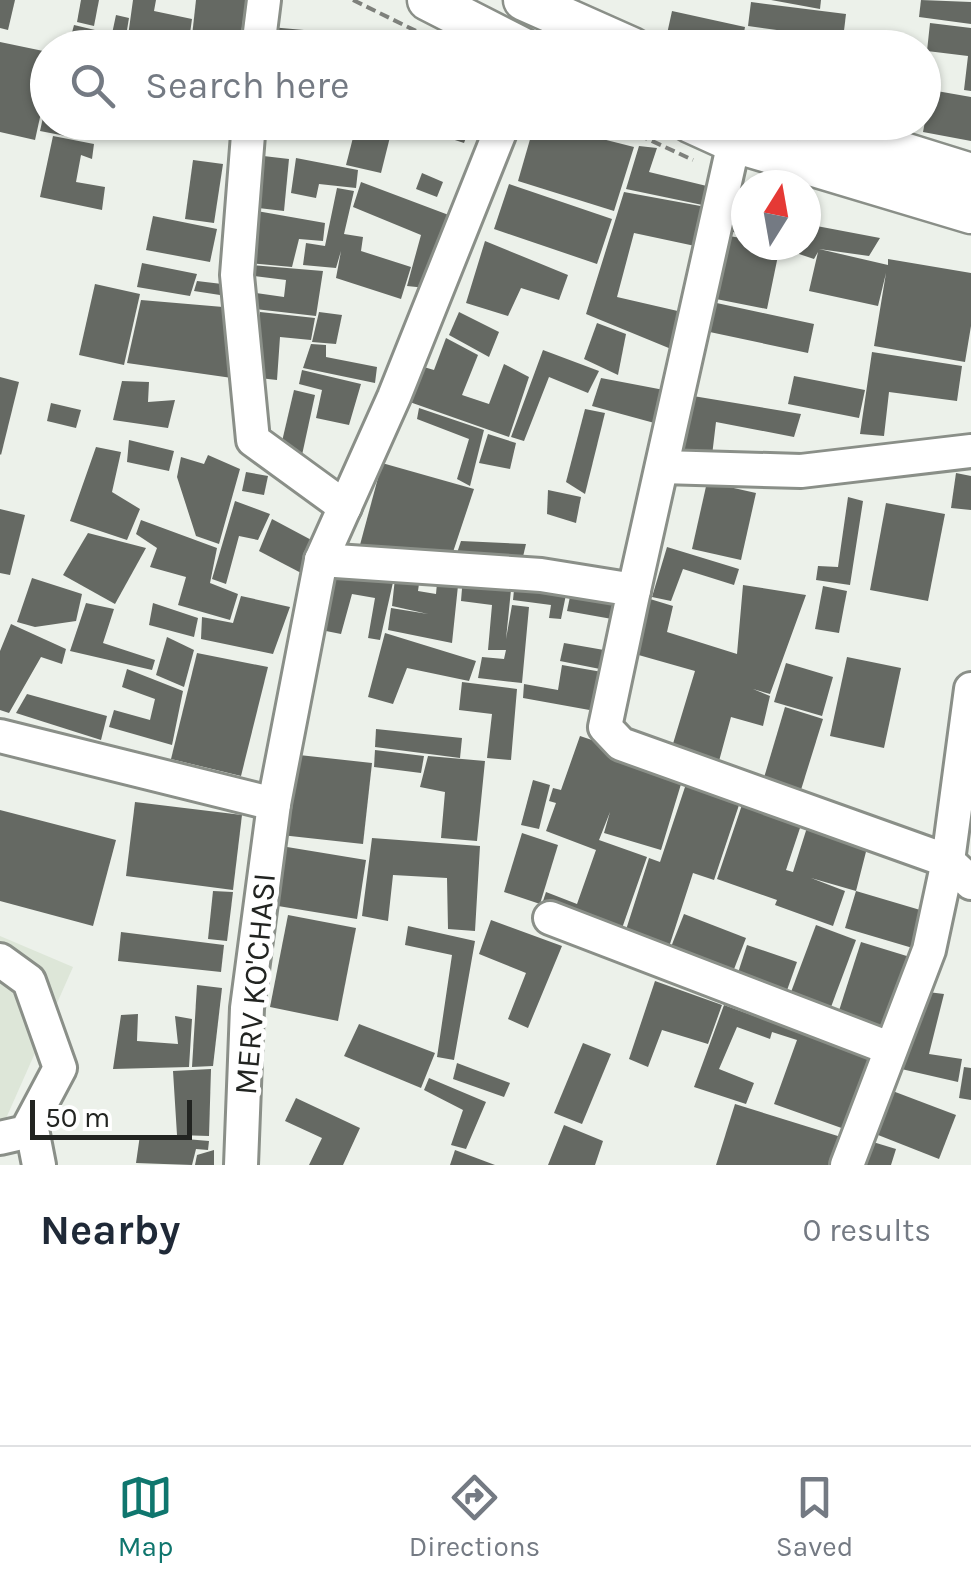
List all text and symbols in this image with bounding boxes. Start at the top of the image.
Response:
search box [30,30,941,140]
icon: search [65,58,120,113]
text: Search here [145,63,349,108]
north arrow [731,170,821,260]
street label: MERV KO'CHASI [227,872,283,1096]
scale bar [30,1095,192,1140]
text: 50 m [45,1101,110,1134]
text: Nearby [40,1205,180,1255]
text: 0 results [802,1212,931,1249]
tab: Map [118,1470,173,1563]
tab: Directions [409,1470,540,1563]
tab: Saved [776,1470,853,1563]

